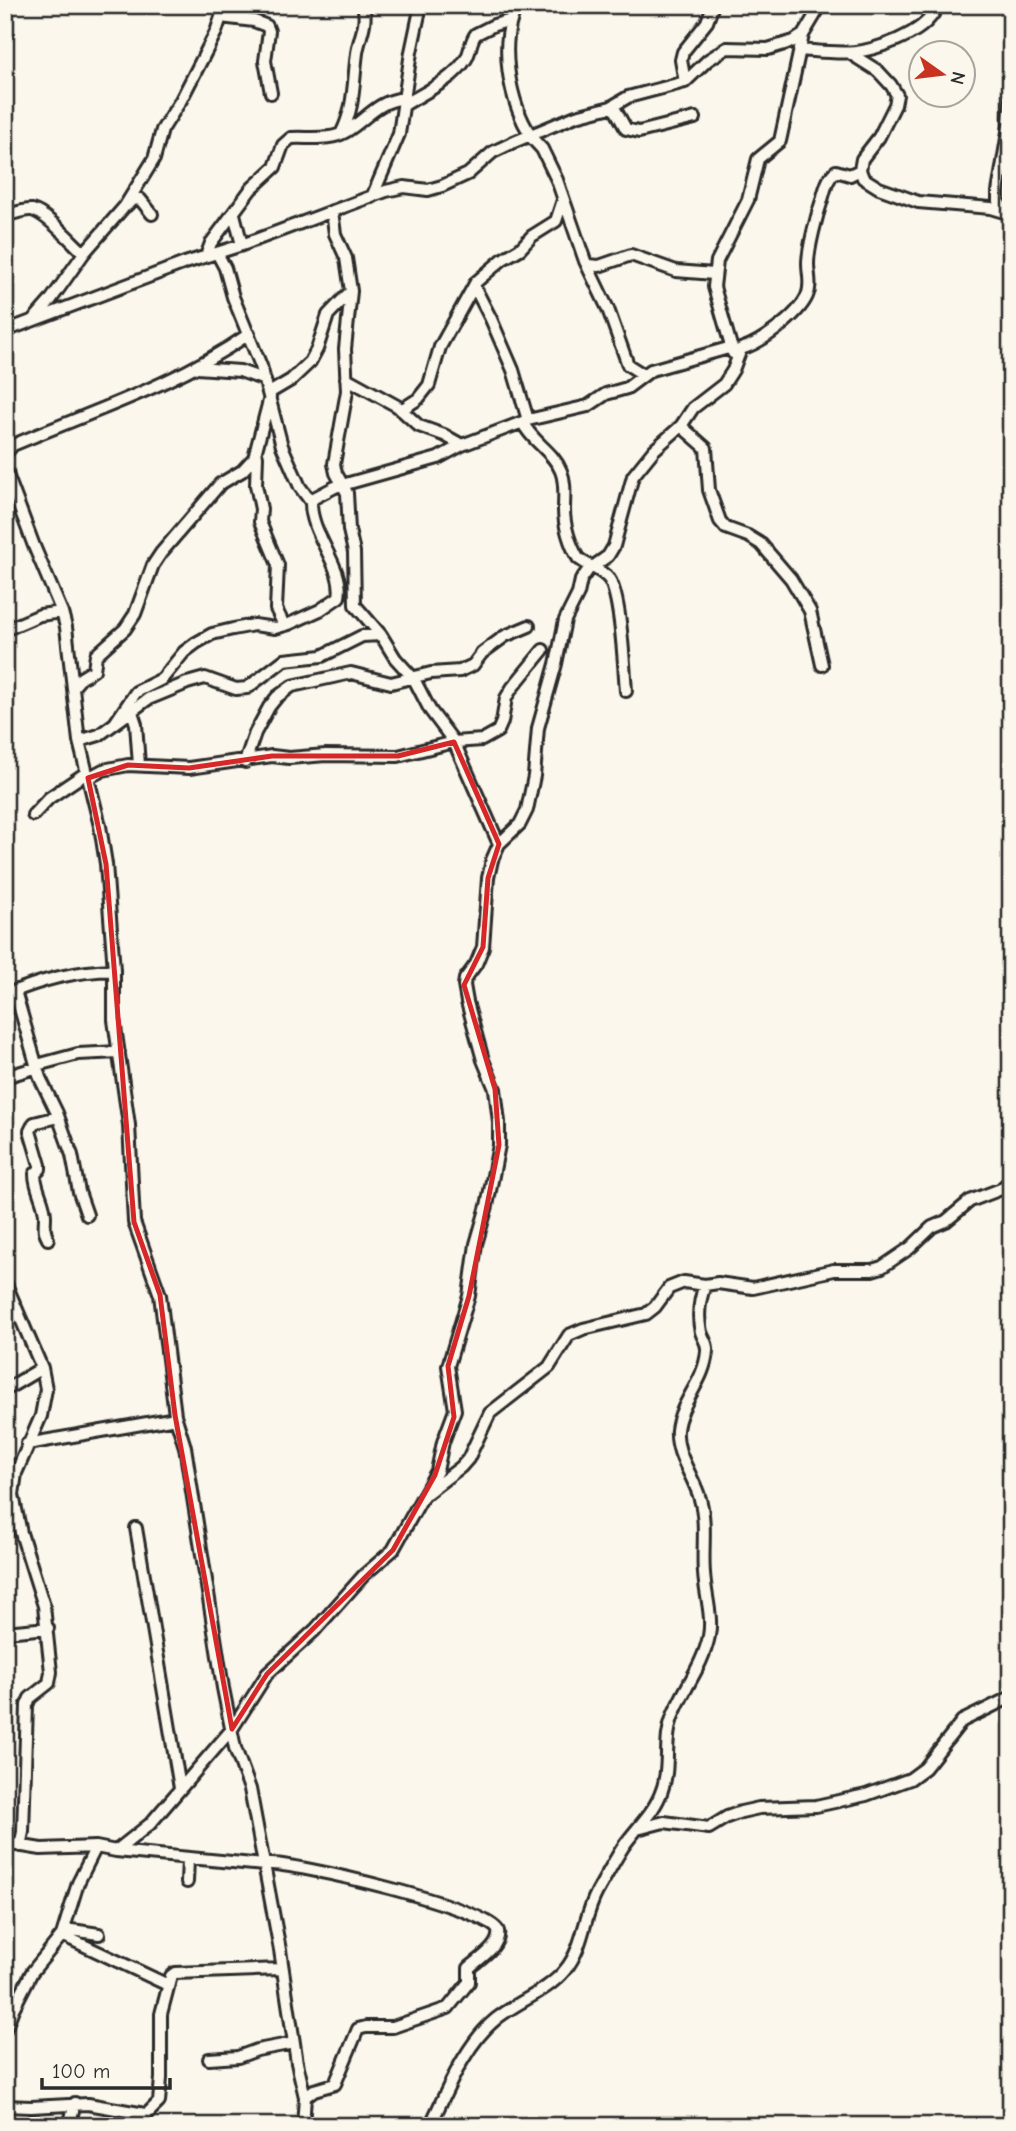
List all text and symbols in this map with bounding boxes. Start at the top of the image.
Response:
north arrow [908,38,978,108]
text: N [945,69,970,87]
scale bar [42,2047,170,2091]
text: 100 m [52,2059,110,2083]

